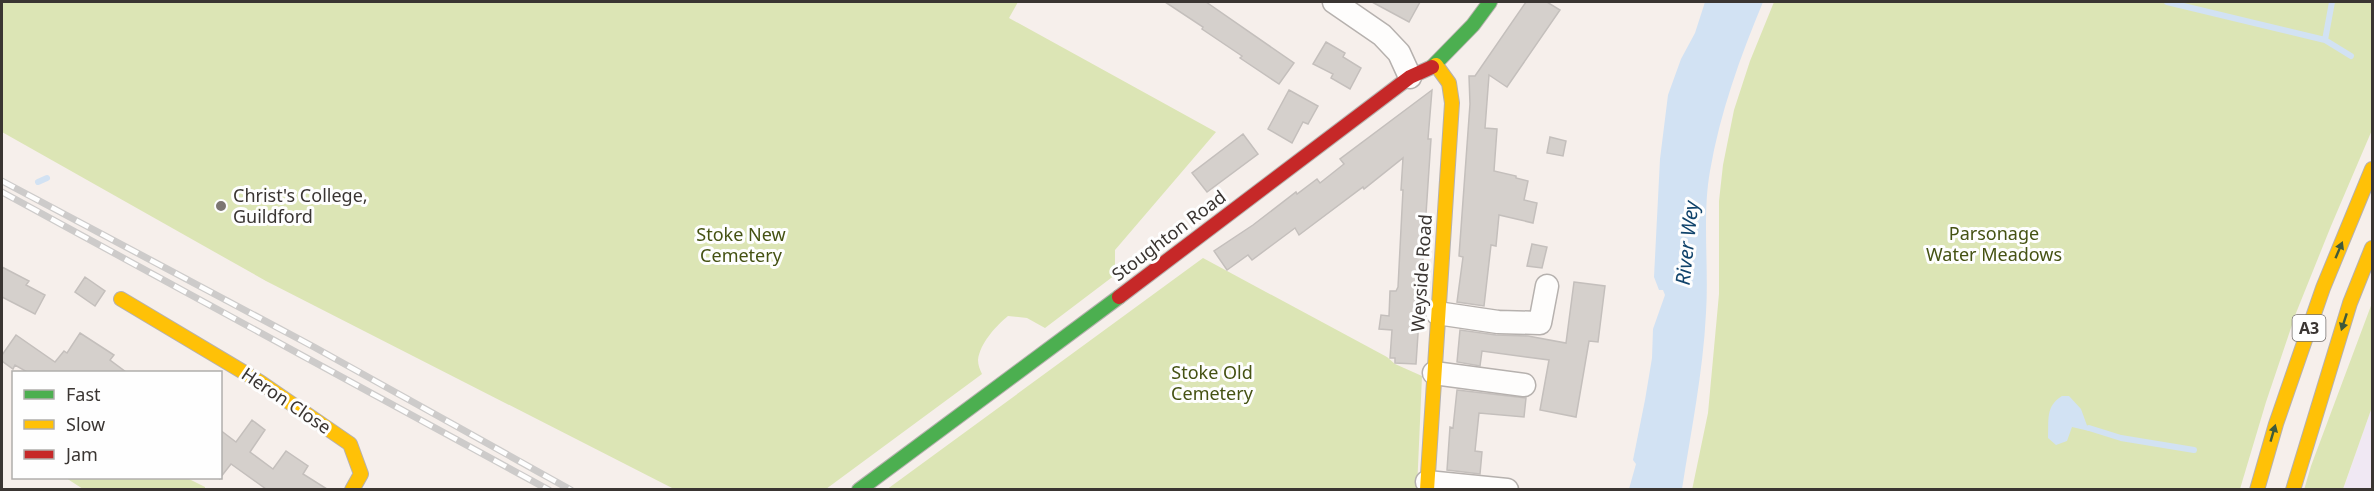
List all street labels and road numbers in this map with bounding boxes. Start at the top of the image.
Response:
street label: Stoughton Road [1106,184,1230,286]
street label: Weyside Road [1405,213,1437,333]
road number: A3 [2292,315,2326,341]
street label: Heron Close [237,361,336,439]

